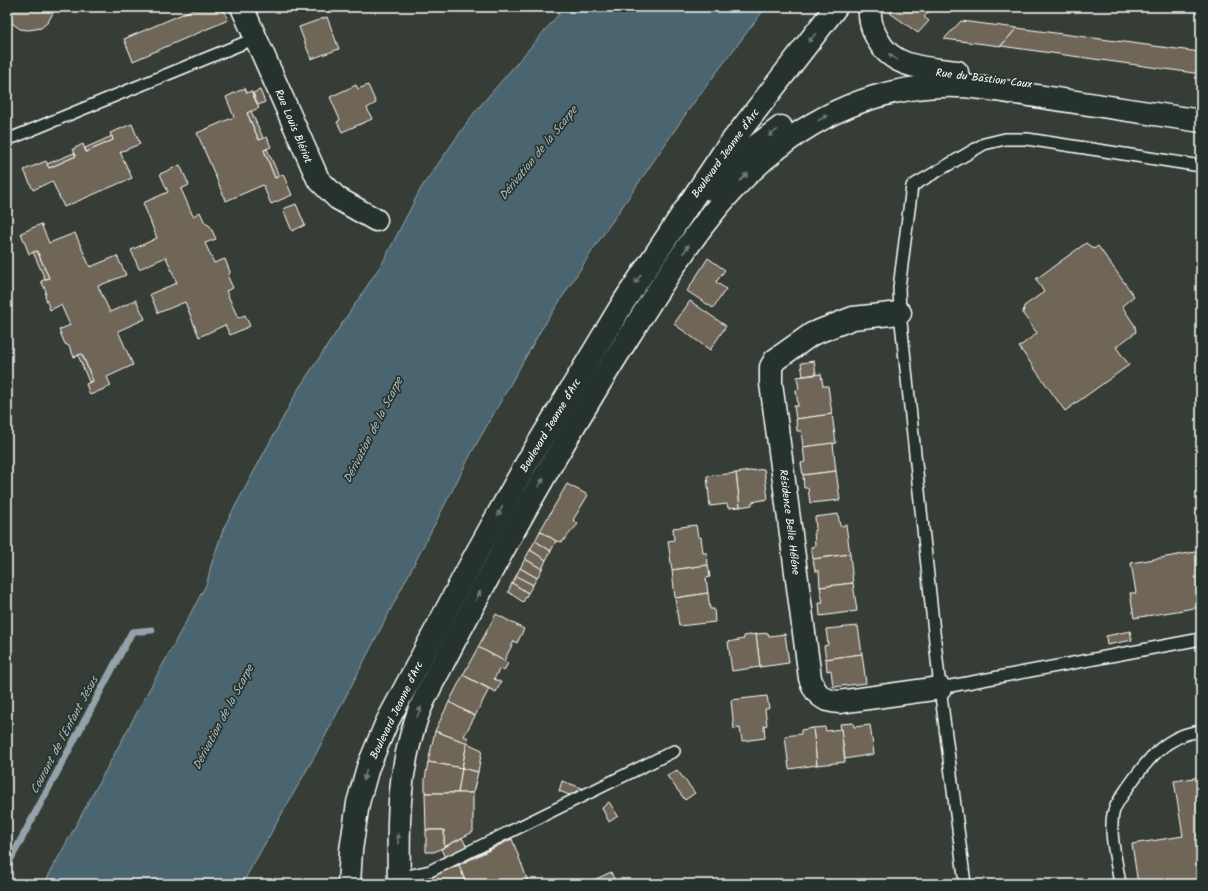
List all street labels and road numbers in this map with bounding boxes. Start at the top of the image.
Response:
street label: Rue du Bastion Caux [935,64,1033,94]
street label: Rue Louis Blériot [269,86,317,167]
street label: Boulevard Jeanne d'Arc [687,105,765,202]
street label: Boulevard Jeanne d'Arc [516,375,586,476]
street label: Résidence Belle Héléne [774,468,804,576]
street label: Boulevard Jeanne d'Arc [365,658,428,762]

